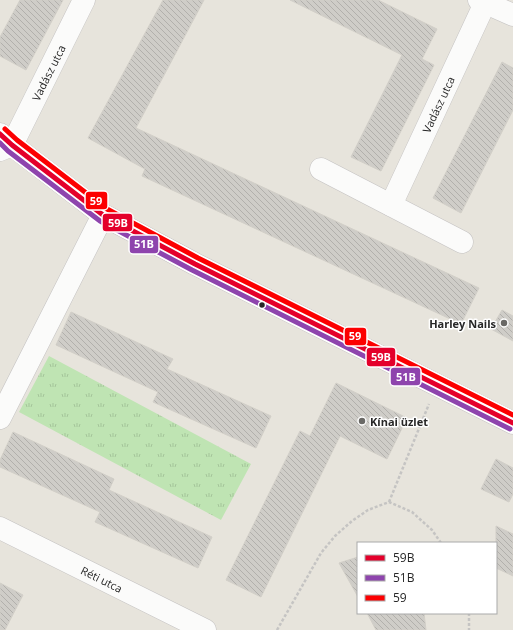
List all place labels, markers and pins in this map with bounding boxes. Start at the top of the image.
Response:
unlabelled marker [257,300,267,310]
place label: Harley Nails [429,316,497,331]
marker: Harley Nails [499,318,509,328]
place label: Kínai üzlet [370,414,428,429]
marker: Kínai üzlet [357,416,367,426]

